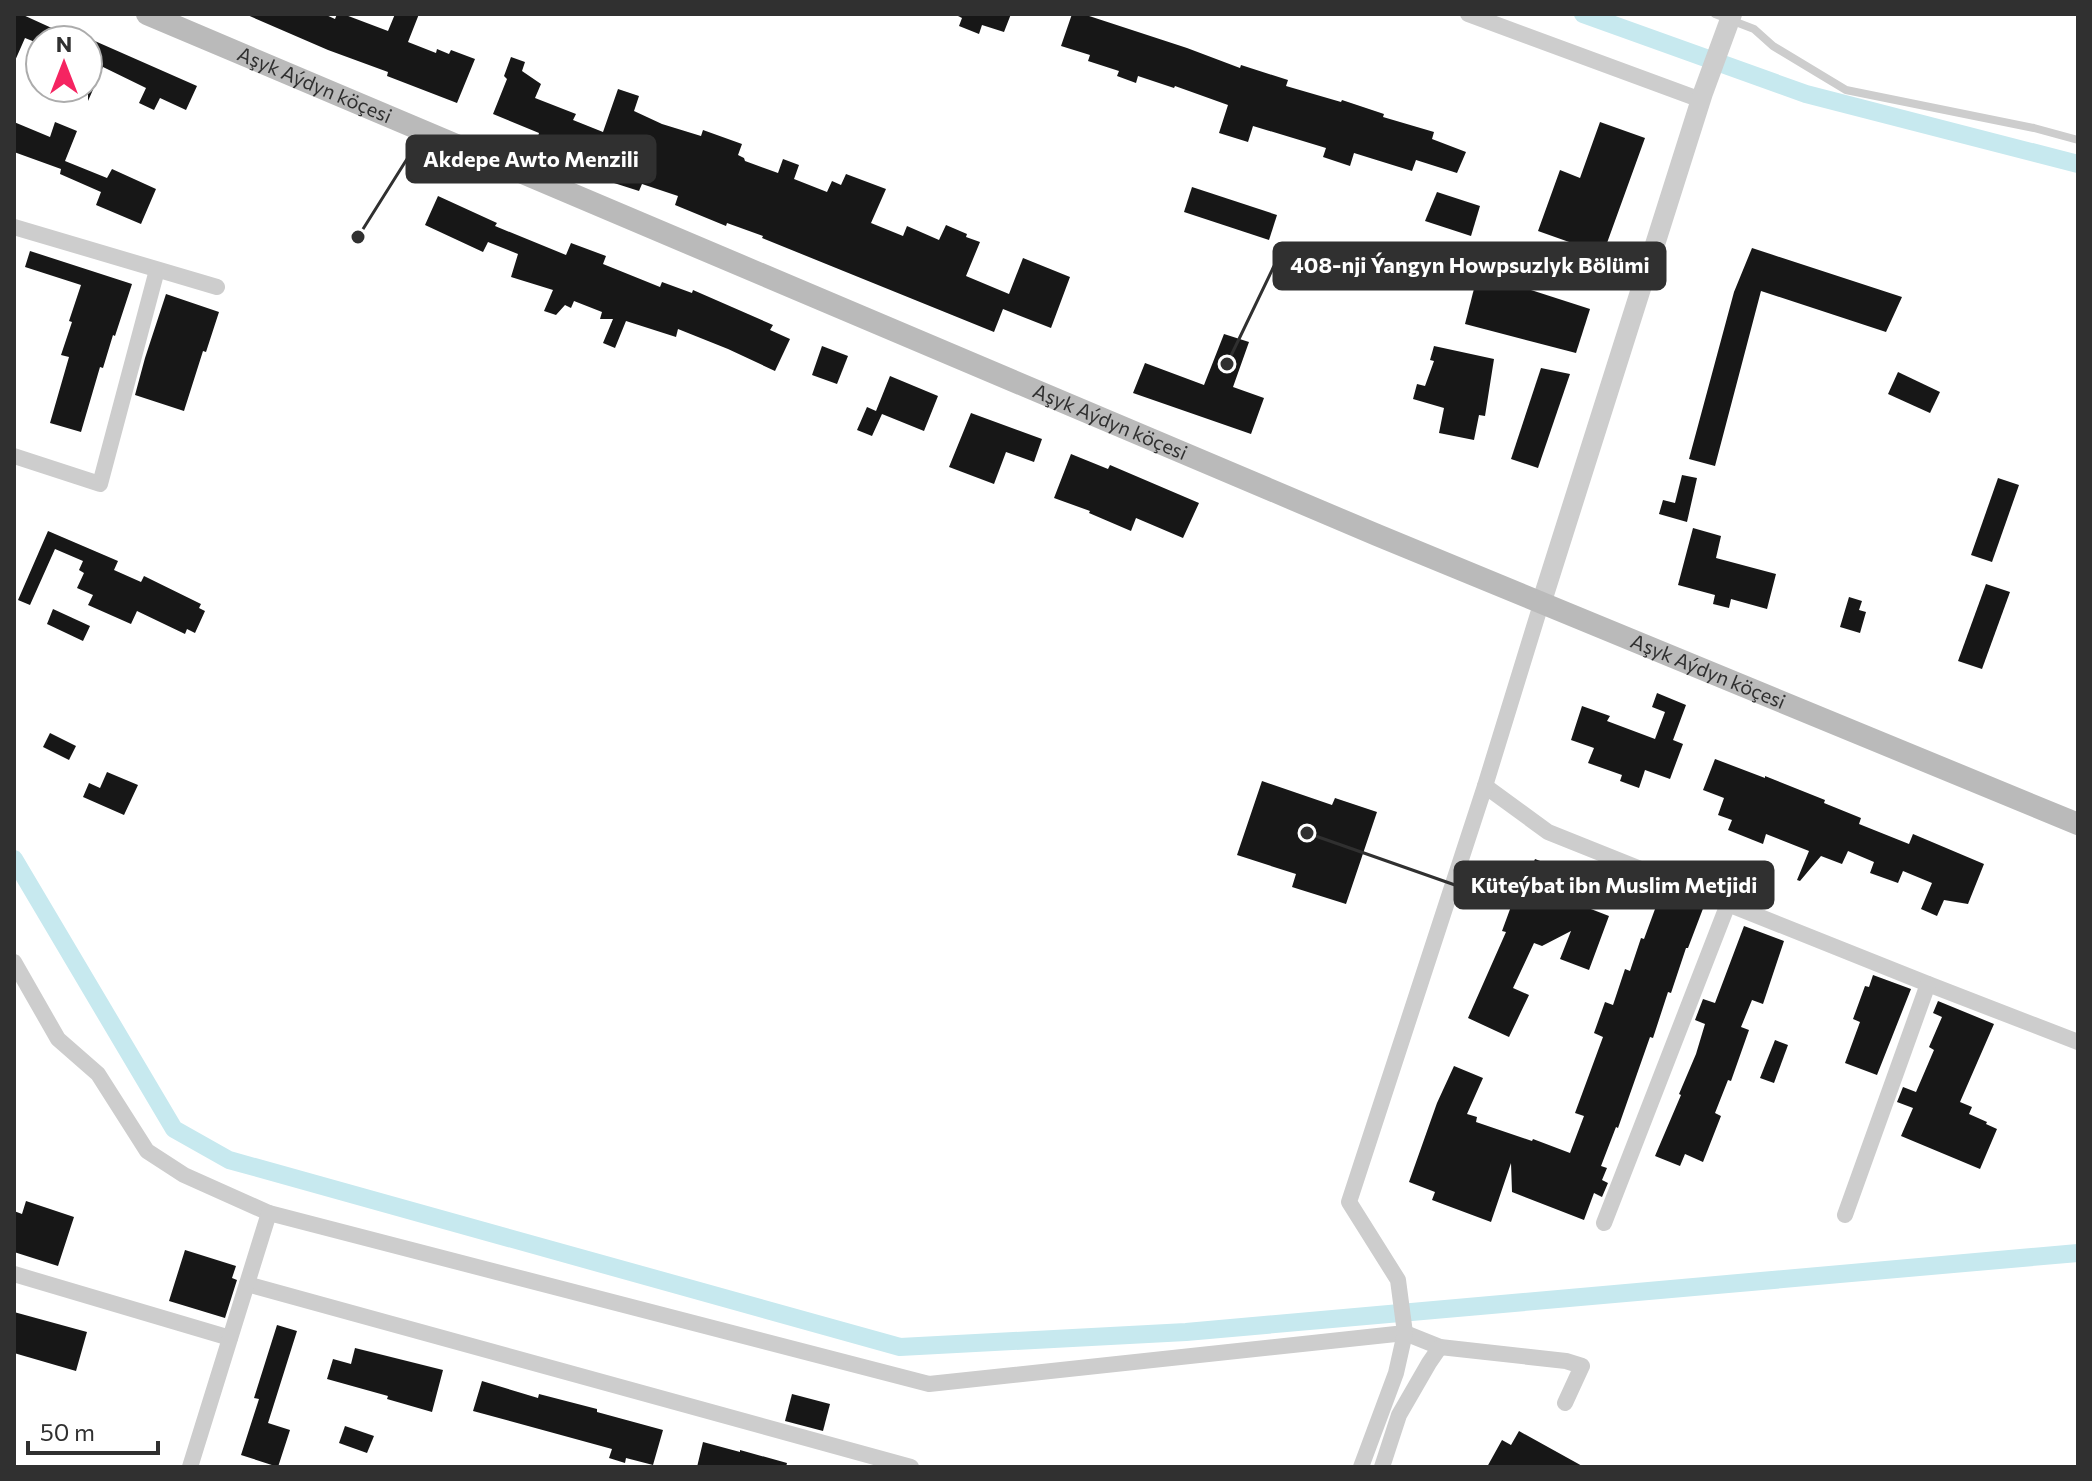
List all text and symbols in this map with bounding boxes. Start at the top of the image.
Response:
north arrow [24,24,104,104]
text: N [56,30,72,57]
street label: Aşyk Aýdyn köçesi [234,41,396,127]
callout: Akdepe Awto Menzili [407,136,655,182]
text: Akdepe Awto Menzili [423,145,639,172]
callout: 408-nji Ýangyn Howpsuzlyk Bölümi [1274,243,1665,289]
text: 408-nji Ýangyn Howpsuzlyk Bölümi [1290,251,1650,278]
street label: Aşyk Aýdyn köçesi [1030,378,1191,464]
street label: Aşyk Aýdyn köçesi [1628,628,1789,713]
callout: Küteýbat ibn Muslim Metjidi [1455,862,1773,908]
text: Küteýbat ibn Muslim Metjidi [1471,871,1757,898]
scale bar [28,1405,158,1455]
text: 50 m [40,1417,95,1446]

